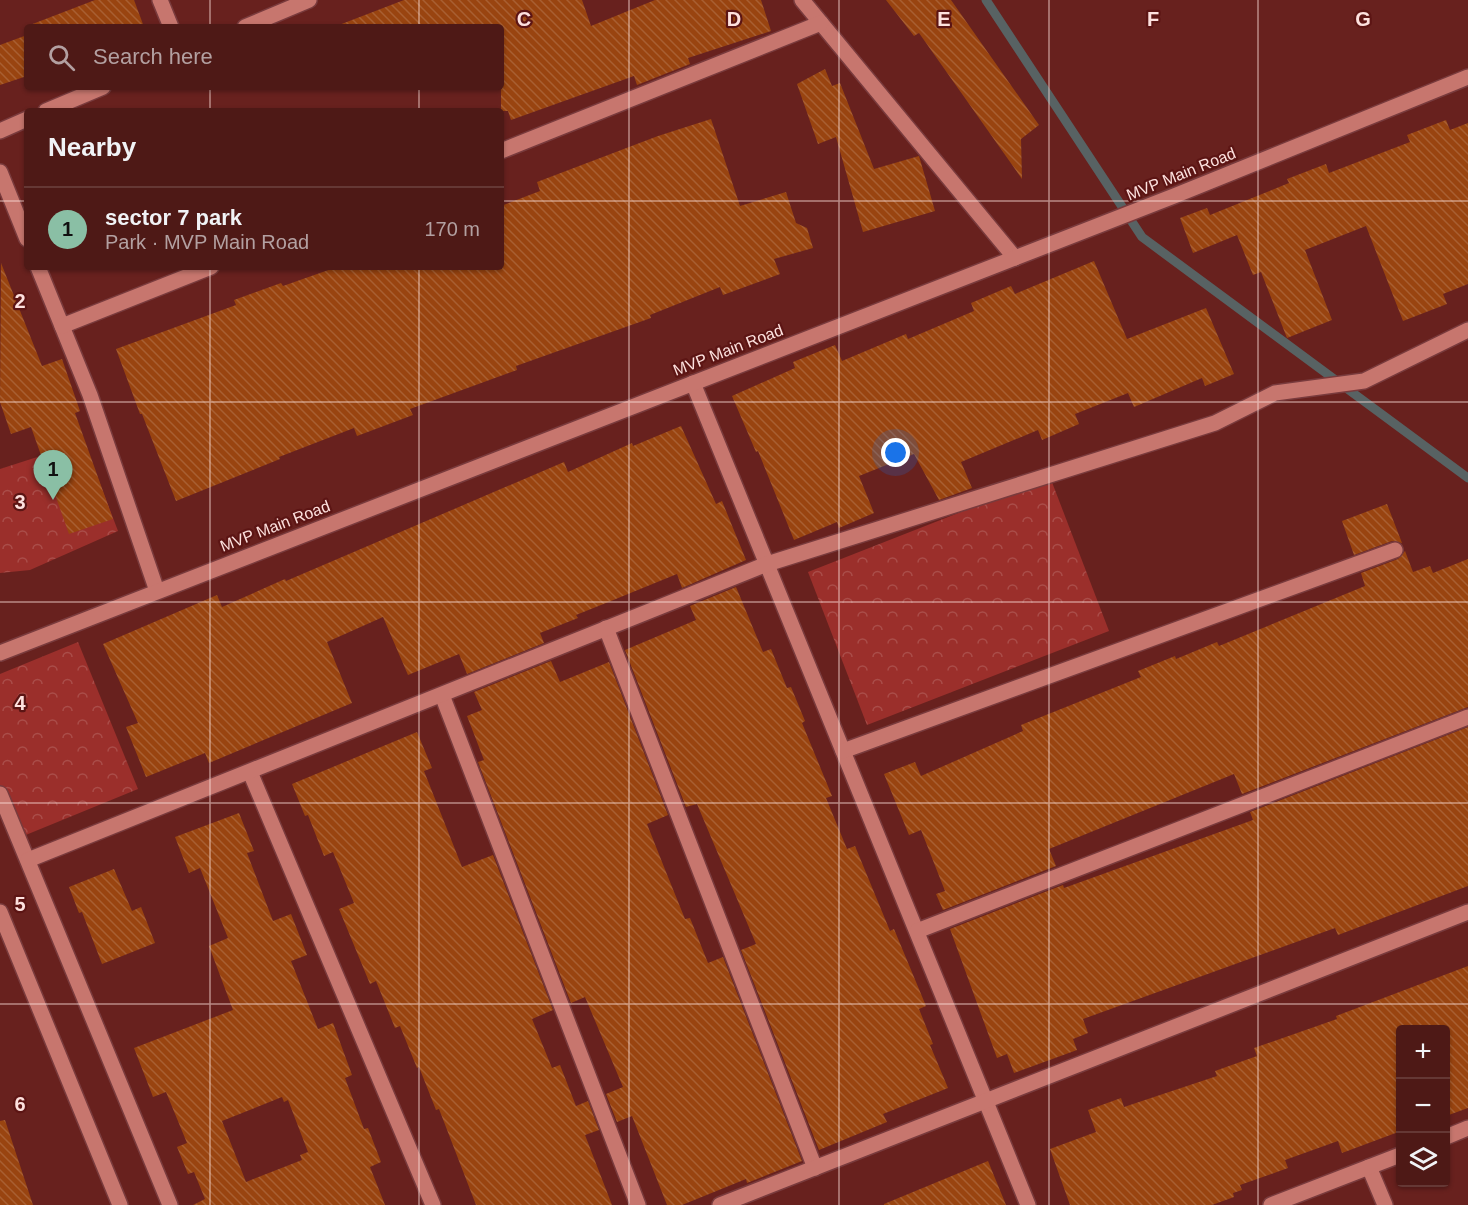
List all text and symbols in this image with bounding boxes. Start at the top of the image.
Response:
text: C [517,8,531,30]
text: D [727,8,741,30]
text: E [937,8,951,30]
text: F [1147,8,1159,30]
text: G [1355,8,1371,30]
search box [24,24,504,90]
icon: search [45,41,78,74]
text: Search here [93,44,213,69]
text: Nearby [48,132,136,162]
street label: MVP Main Road [1124,144,1238,204]
text: sector 7 park [105,205,242,230]
text: 1 [62,218,73,240]
text: 170 m [424,218,480,240]
text: Park · MVP Main Road [105,231,309,253]
text: 2 [14,290,26,312]
street label: MVP Main Road [671,321,785,379]
your location [881,438,910,467]
pin: 1 [34,450,72,500]
text: 3 [14,491,26,513]
street label: MVP Main Road [218,497,332,555]
text: 4 [14,692,26,714]
text: 5 [14,893,26,915]
map controls [1396,1025,1450,1187]
button: + [1396,1025,1450,1079]
button: − [1396,1079,1450,1133]
text: 6 [14,1093,26,1115]
button: layers [1396,1133,1450,1187]

